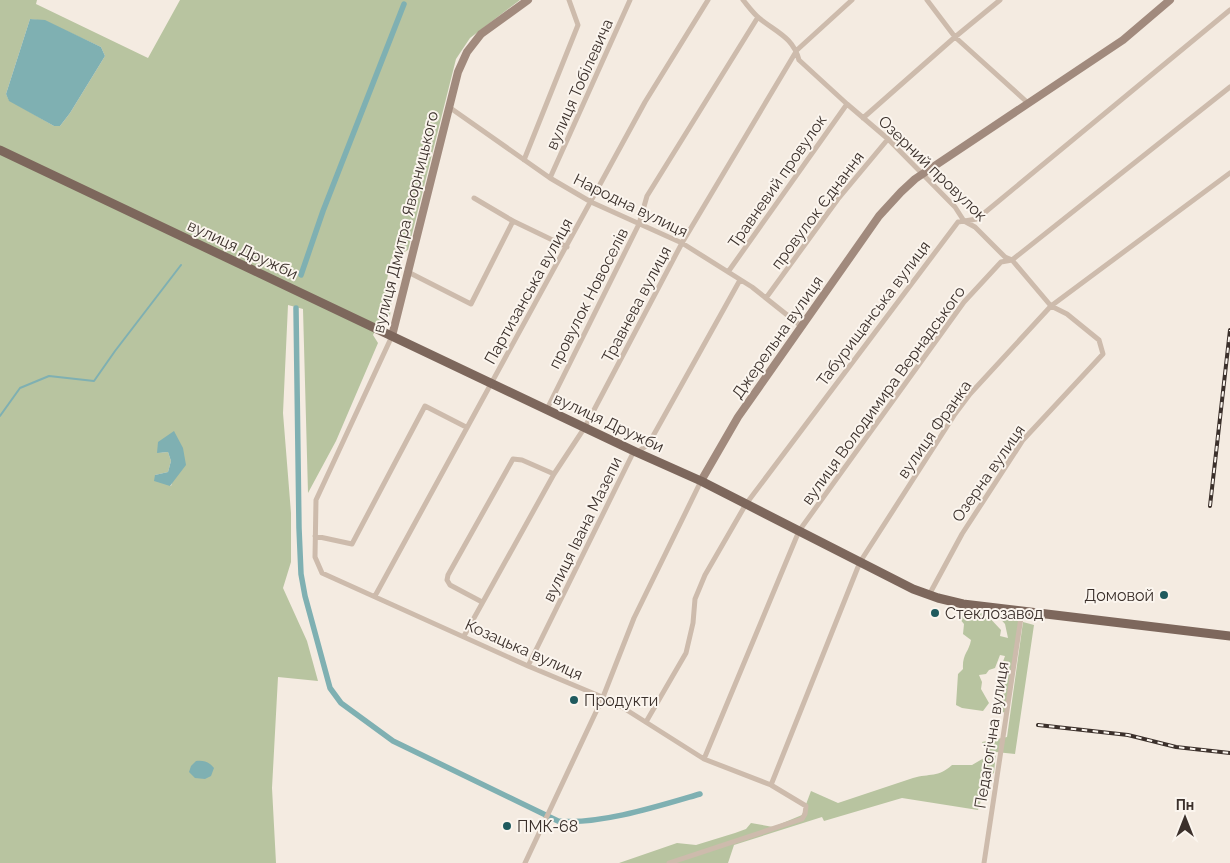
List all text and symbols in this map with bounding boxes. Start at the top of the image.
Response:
street label: вулиця Тобілевича [542,16,617,153]
street label: вулиця Дмитра Яворницького [369,109,442,335]
street label: Травневий провулок [724,111,831,252]
street label: Озерний провулок [874,112,991,225]
street label: провулок Єднання [767,148,868,273]
street label: Народна вулиця [571,170,691,241]
street label: Партизанська вулиця [480,215,576,367]
street label: вулиця Дружби [185,216,301,283]
street label: провулок Новоселів [545,225,632,372]
street label: Табурищанська вулиця [813,237,934,390]
street label: Травнева вулиця [598,243,675,366]
street label: Джерельна вулиця [728,272,827,402]
street label: вулиця Володимира Вернадського [798,282,969,508]
street label: вулиця Франка [894,377,975,482]
street label: вулиця Дружби [551,389,667,456]
street label: Озерна вулиця [948,421,1029,525]
street label: вулиця Івана Мазепи [539,454,626,605]
place label: Домовой [1084,586,1154,605]
marker: Домовой [1158,589,1170,601]
place label: Стеклозавод [945,604,1043,623]
marker: Стеклозавод [929,607,941,619]
street label: Козацька вулиця [462,615,586,684]
street label: Педагогічна вулиця [970,660,1012,810]
place label: Продукти [584,691,658,710]
marker: Продукти [568,694,580,706]
north arrow [1160,793,1210,843]
text: Пн [1176,797,1194,813]
place label: ПМК-68 [517,817,578,836]
marker: ПМК-68 [501,820,513,832]

